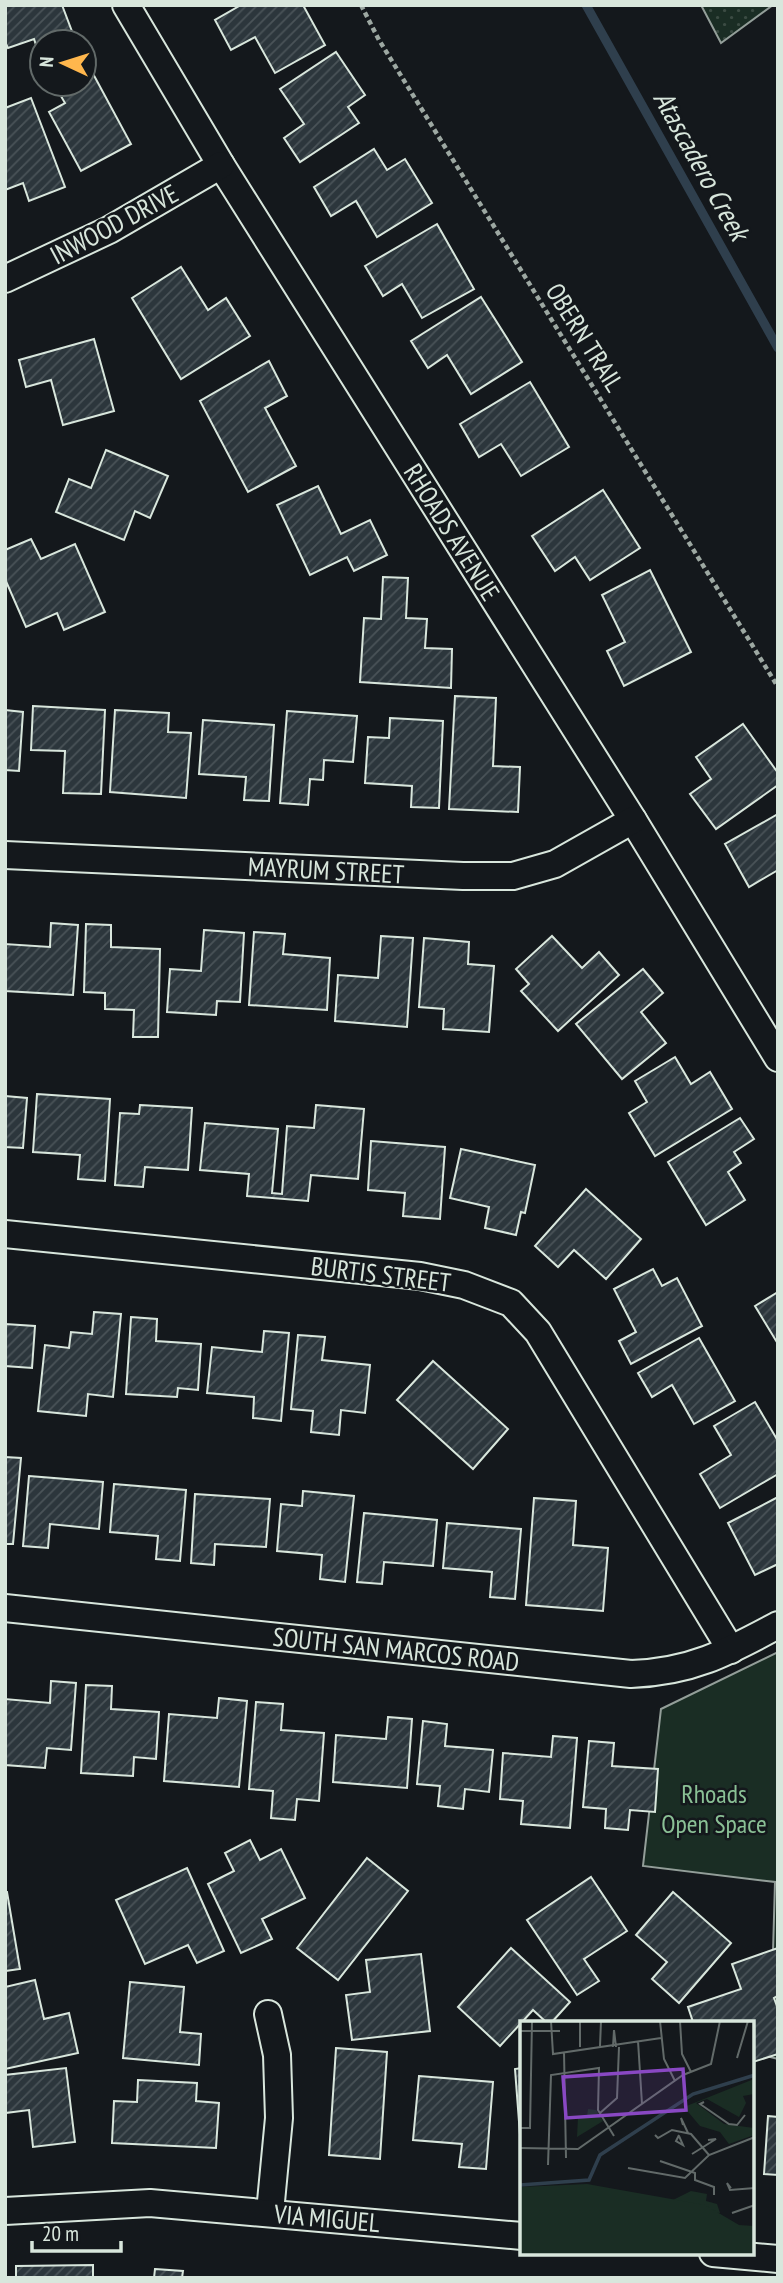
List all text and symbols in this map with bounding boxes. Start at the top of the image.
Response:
north arrow [28,28,98,98]
text: N [34,56,58,68]
water label: Atascadero Creek [646,84,760,249]
street label: INWOOD DRIVE [44,177,184,271]
street label: OBERN TRAIL [539,277,631,397]
street label: RHOADS AVENUE [397,457,507,607]
street label: MAYRUM STREET [247,849,405,891]
street label: BURTIS STREET [309,1249,453,1299]
street label: SOUTH SAN MARCOS ROAD [271,1620,521,1678]
park label: Rhoads Open Space [661,1777,767,1840]
inset map [520,2021,755,2255]
street label: VIA MIGUEL [272,2197,381,2239]
scale bar [32,2210,121,2254]
text: 20 m [42,2220,79,2247]

